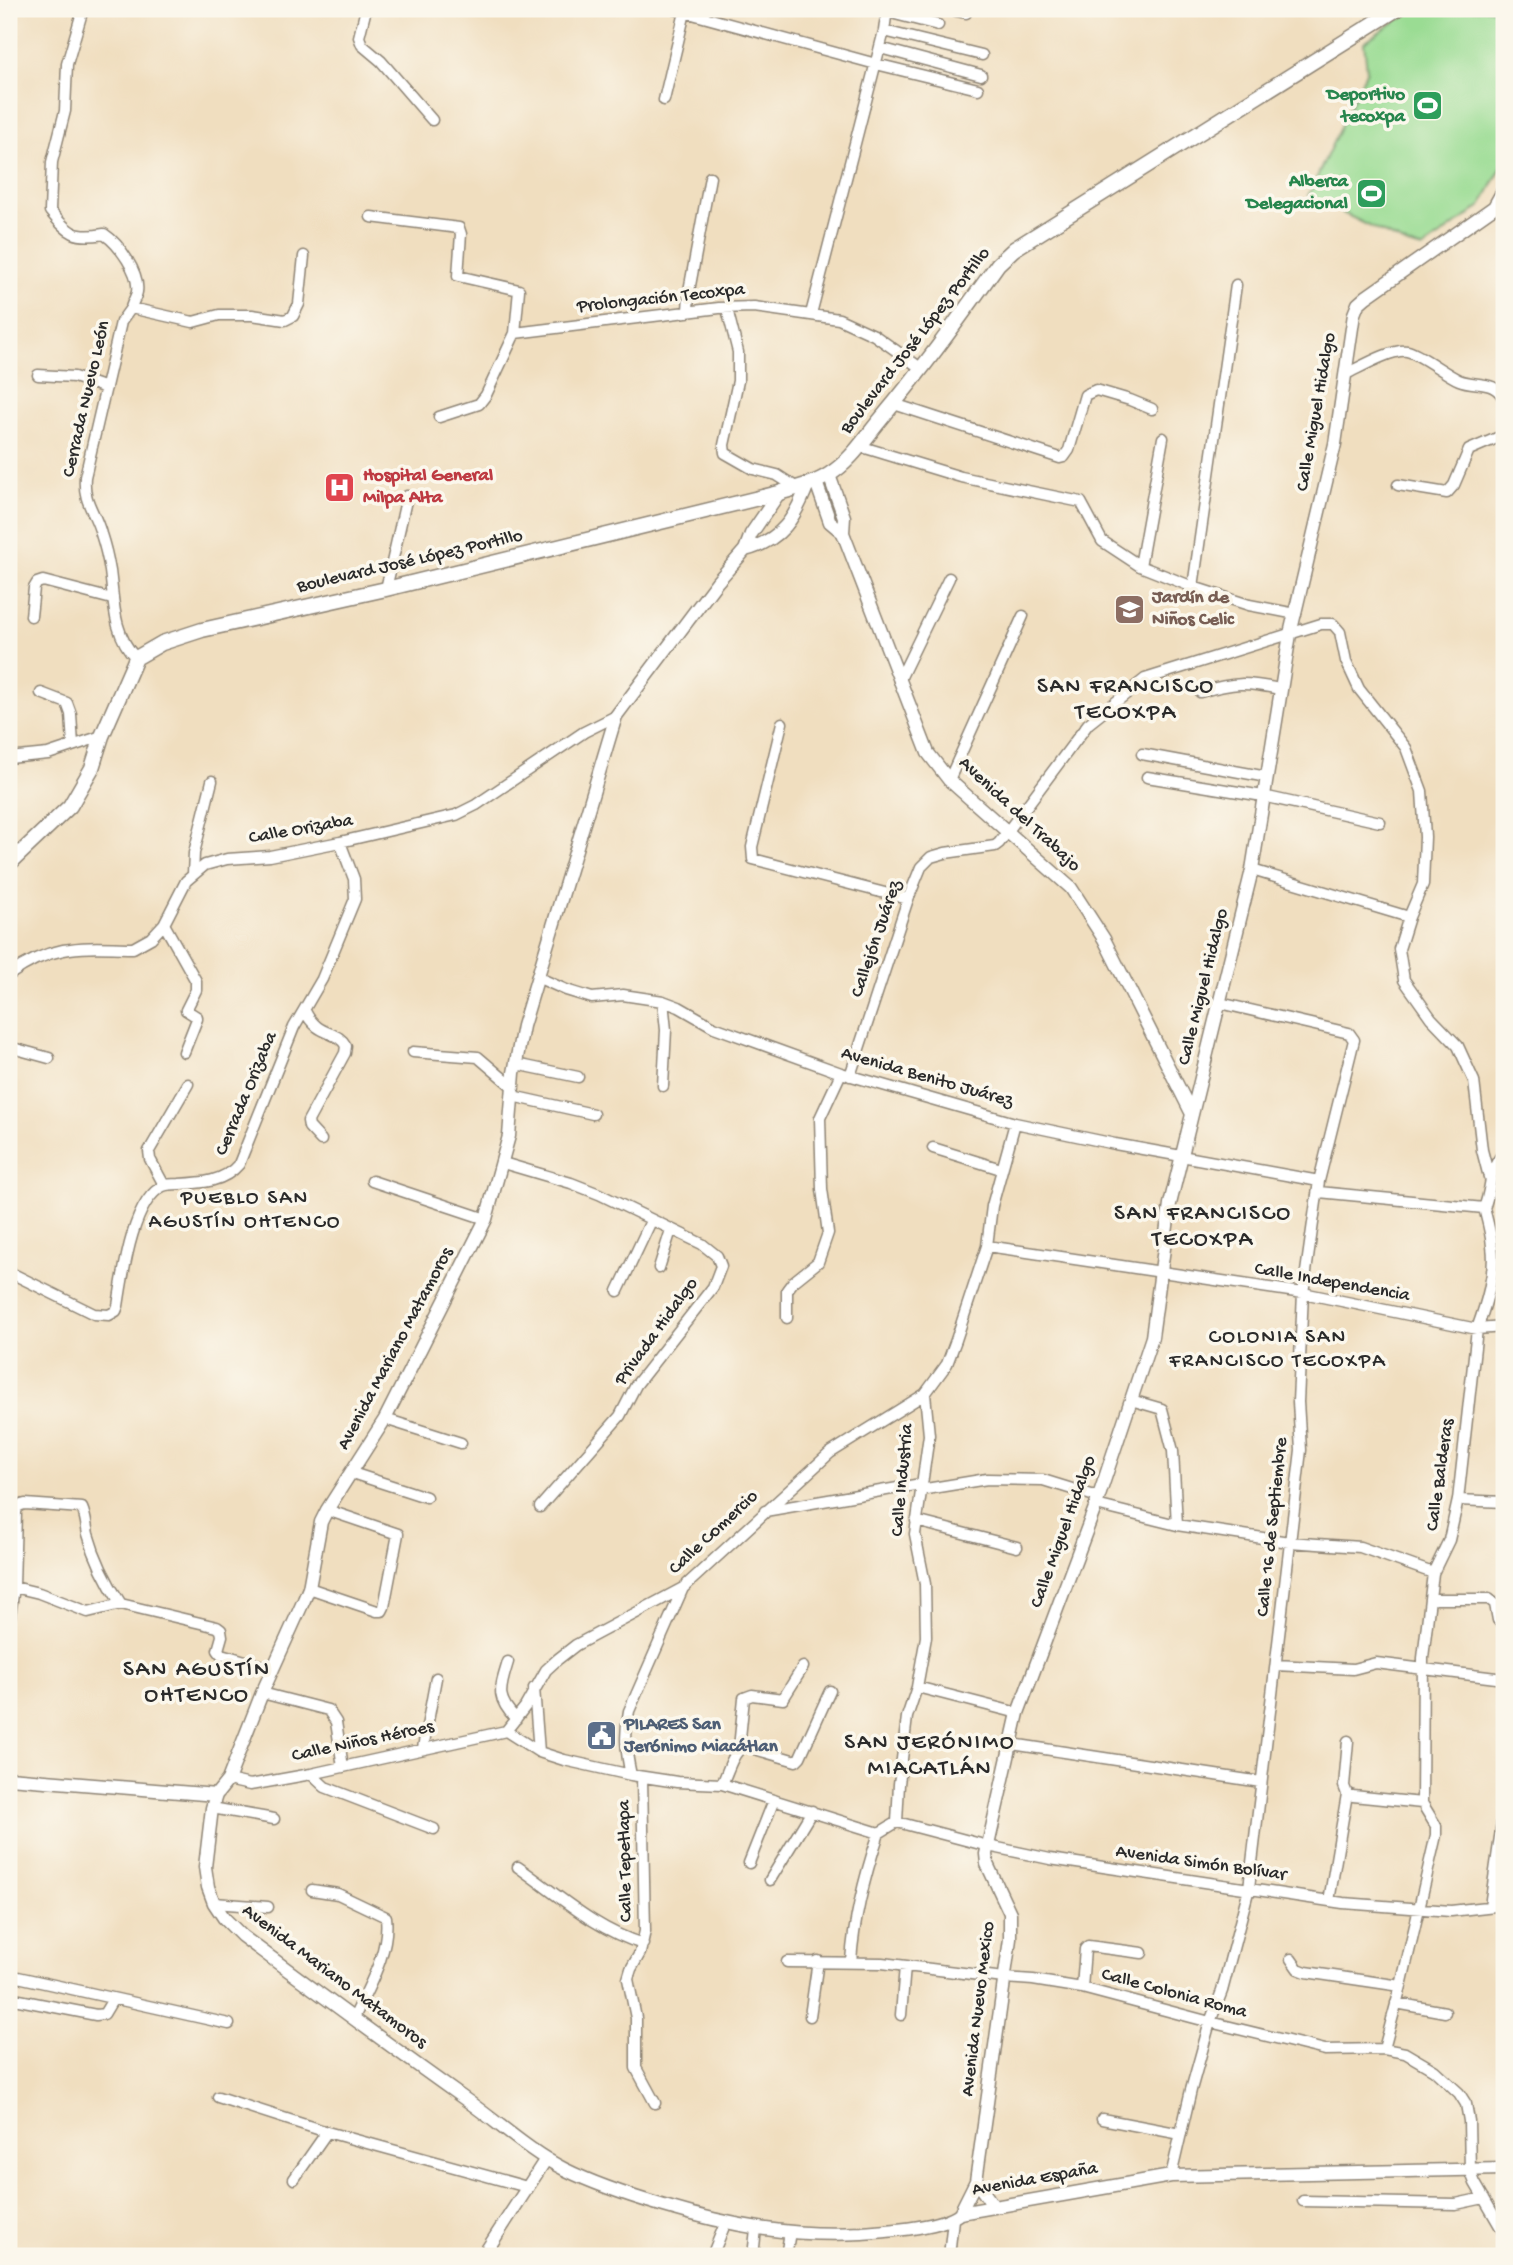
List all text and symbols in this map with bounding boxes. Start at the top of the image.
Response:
place label: Deportivo tecoxpa [1325,84,1406,129]
sports icon: Deportivo tecoxpa [1411,89,1445,123]
place label: Alberca Delegacional [1244,171,1349,216]
sports icon: Alberca Delegacional [1354,176,1388,210]
street label: Boulevard José López Portillo [835,243,996,440]
street label: Prolongación Tecoxpa [575,279,748,319]
street label: Cerrada Nuevo León [58,319,116,479]
street label: Calle Miguel Hidalgo [1292,331,1342,493]
place label: Hospital General Milpa Alta [363,465,493,510]
hospital icon: Hospital General Milpa Alta [323,470,357,504]
street label: Boulevard José López Portillo [294,525,525,599]
place label: Jardín de Niños Celic [1151,587,1235,632]
school or university icon: Jardín de Niños Celic [1112,592,1146,626]
district label: SAN FRANCISCO TECOXPA [1037,674,1215,727]
street label: Avenida del Trabajo [953,752,1085,878]
street label: Calle Orizaba [247,809,356,850]
street label: Callejón Juárez [846,877,908,1001]
street label: Calle Miguel Hidalgo [1173,906,1235,1068]
street label: Cerrada Orizaba [211,1027,284,1159]
street label: Avenida Benito Juárez [838,1042,1016,1114]
district label: PUEBLO SAN AGUSTÍN OHTENCO [149,1187,341,1236]
district label: SAN FRANCISCO TECOXPA [1114,1201,1292,1254]
street label: Avenida Mariano Matamoros [333,1243,460,1454]
street label: Calle Independencia [1253,1258,1413,1308]
street label: Privada Hidalgo [610,1273,704,1391]
district label: COLONIA SAN FRANCISCO TECOXPA [1168,1326,1387,1375]
street label: Calle Balderas [1422,1416,1460,1533]
street label: Calle Industria [887,1421,920,1537]
street label: Calle 16 de Septiembre [1252,1436,1294,1618]
street label: Calle Miguel Hidalgo [1026,1453,1102,1611]
street label: Calle Comercio [664,1486,764,1580]
district label: SAN AGUSTÍN OHTENCO [123,1657,271,1710]
place label: PILARES San Jerónimo Miacátlan [623,1714,779,1759]
street label: Calle Niños Héroes [290,1716,437,1768]
public building icon: PILARES San Jerónimo Miacátlan [584,1719,618,1753]
district label: SAN JERÓNIMO MIACATLÁN [844,1730,1016,1783]
street label: Calle Tepetlapa [613,1798,639,1922]
street label: Avenida Simón Bolívar [1114,1841,1290,1888]
street label: Avenida Mariano Matamoros [237,1900,432,2055]
street label: Avenida Nuevo Mexico [957,1920,1001,2098]
street label: Calle Colonia Roma [1099,1964,1251,2025]
street label: Avenida España [970,2157,1101,2202]

